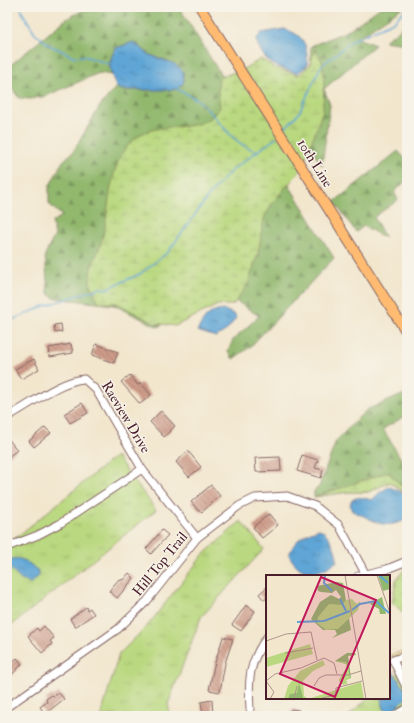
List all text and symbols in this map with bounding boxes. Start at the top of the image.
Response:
street label: 10th Line [294,136,337,190]
street label: Raeview Drive [98,378,154,456]
street label: Hill Top Trail [129,528,192,600]
inset map [266,575,390,699]

